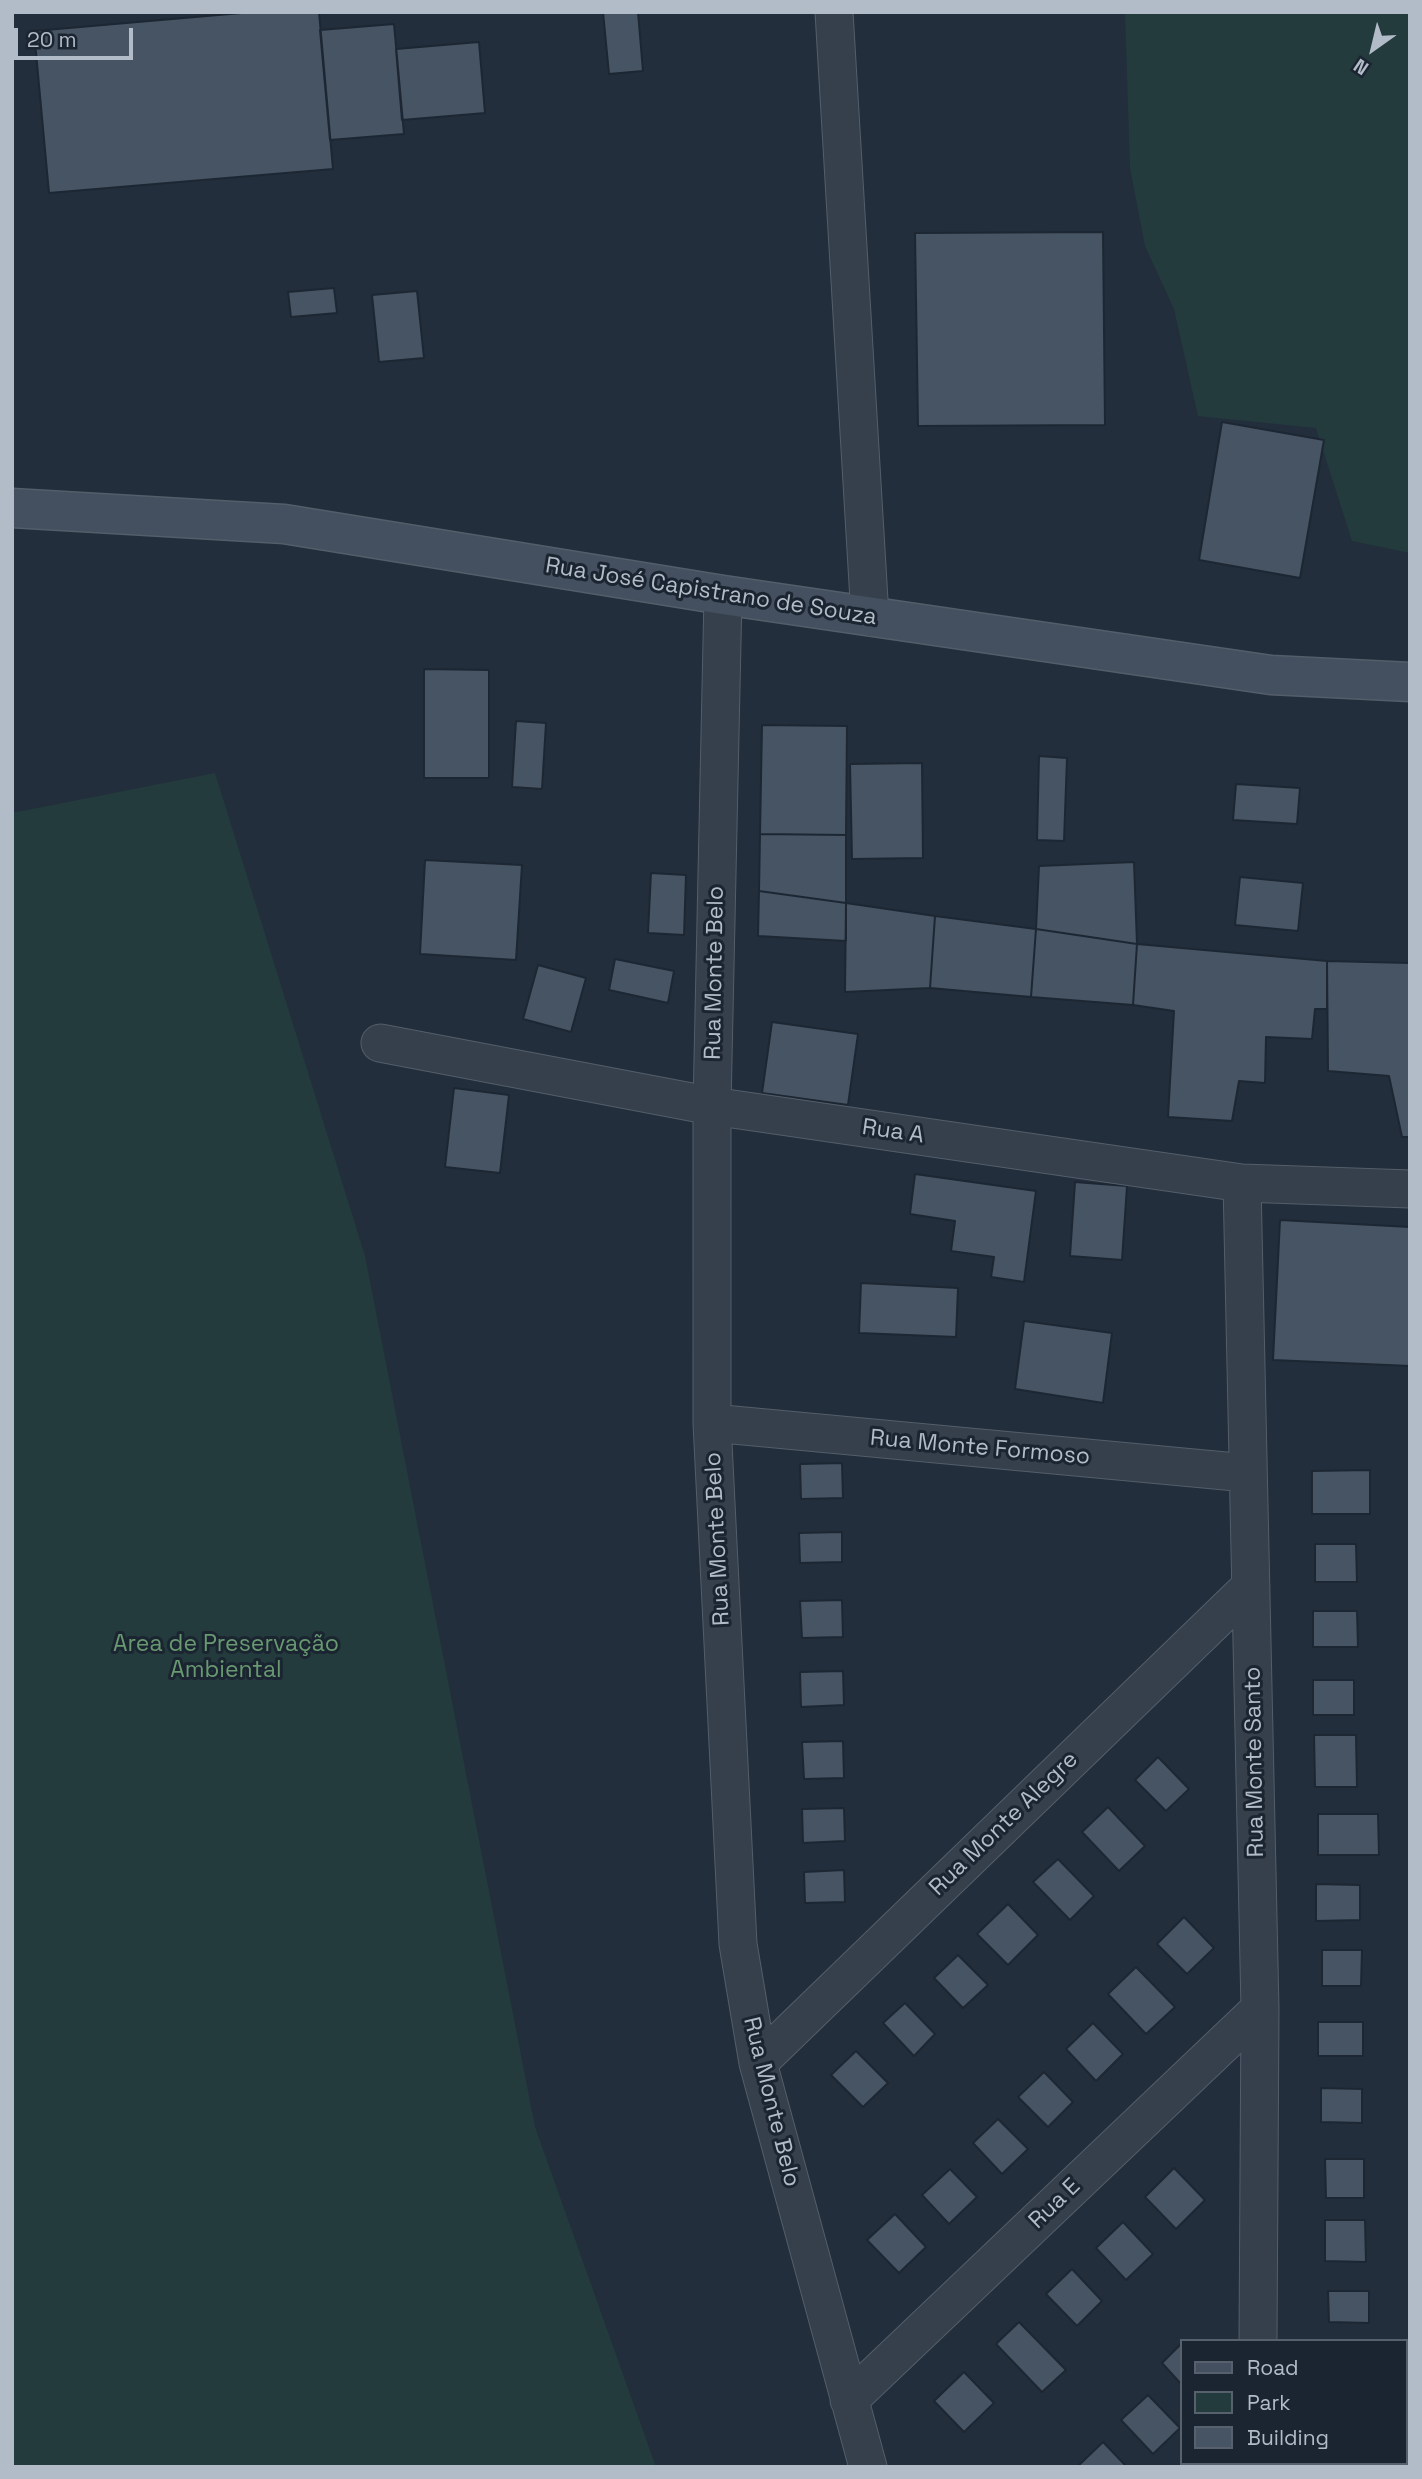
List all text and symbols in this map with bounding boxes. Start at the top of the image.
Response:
scale bar [18,14,136,58]
north arrow [1338,14,1408,84]
text: 20 m [27,26,77,53]
text: N [1349,53,1373,81]
street label: Rua José Capistrano de Souza [543,552,879,632]
street label: Rua Monte Belo [700,886,730,1060]
street label: Rua A [860,1114,926,1150]
street label: Rua Monte Formoso [869,1425,1091,1471]
street label: Rua Monte Belo [700,1451,736,1627]
park label: Area de Preservação Ambiental [113,1631,339,1685]
street label: Rua Monte Santo [1240,1666,1270,1858]
street label: Rua Monte Alegre [924,1746,1084,1902]
street label: Rua Monte Belo [737,2014,805,2190]
street label: Rua E [1024,2173,1086,2235]
legend [1180,2339,1408,2465]
text: Road [1247,2354,1299,2381]
text: Park [1247,2389,1291,2416]
text: Building [1247,2424,1329,2451]

